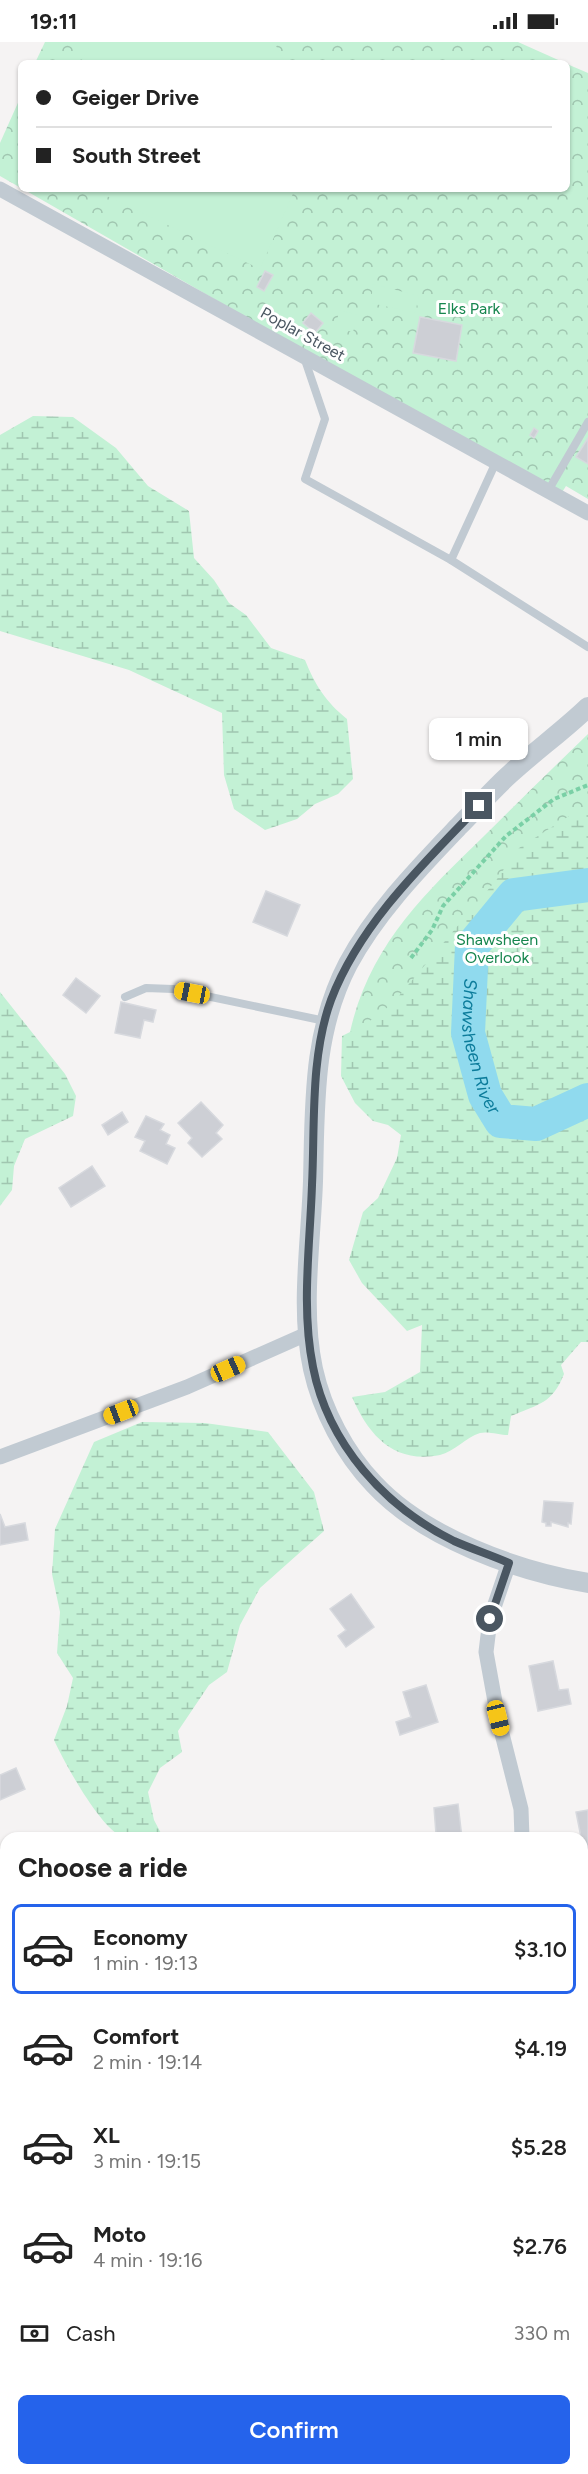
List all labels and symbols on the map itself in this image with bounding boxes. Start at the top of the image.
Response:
park label: Elks Park [438,299,501,318]
street label: Poplar Street [257,303,349,365]
callout: 1 min [430,719,528,761]
route end [465,792,492,819]
park label: Shawsheen Overlook [456,930,538,967]
water label: Shawsheen River [457,978,506,1119]
car [173,981,211,1005]
car [208,1353,248,1385]
car [101,1397,141,1427]
route start [476,1605,503,1632]
car [485,1698,511,1738]

